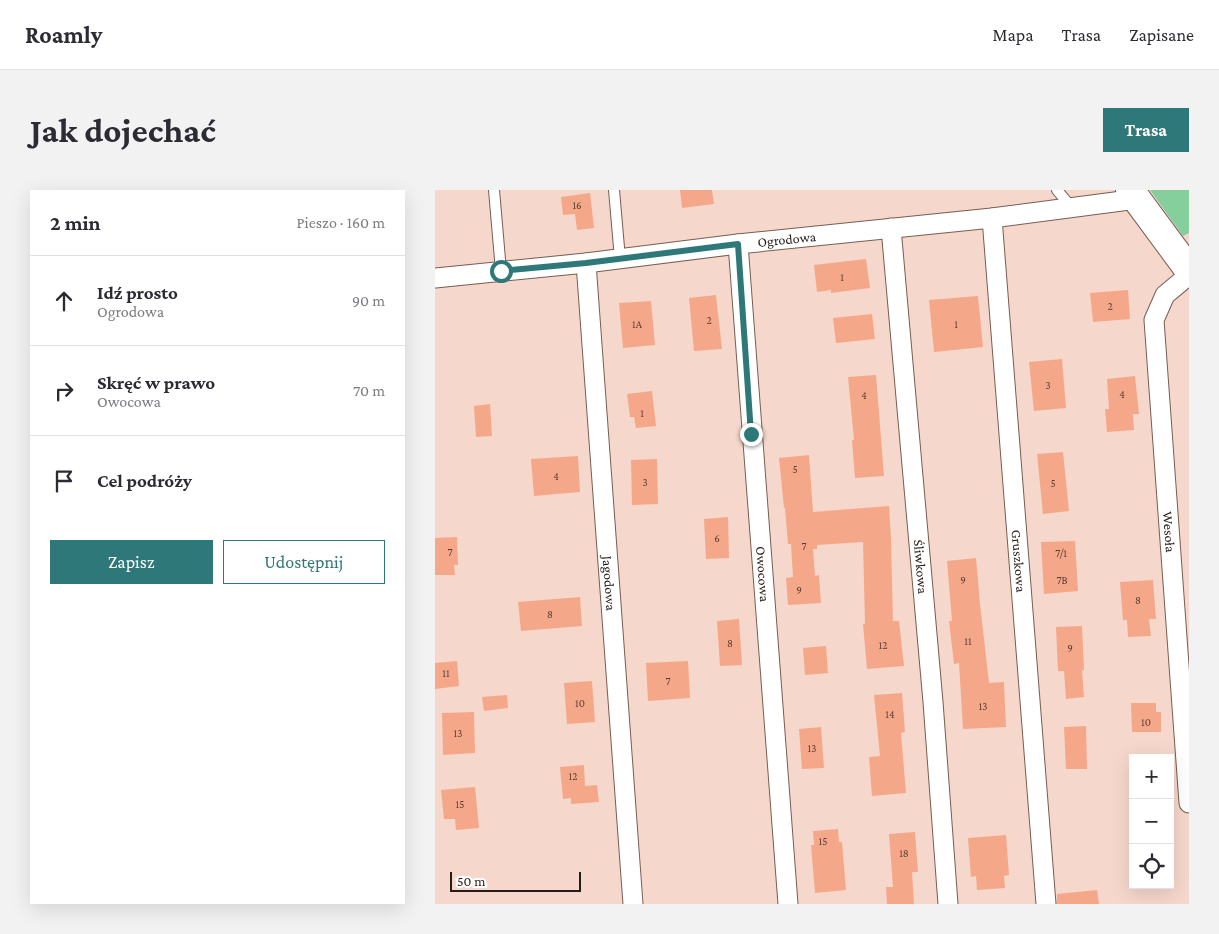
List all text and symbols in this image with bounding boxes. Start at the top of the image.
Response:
text: Roamly [25,21,102,48]
text: Mapa [993,25,1034,45]
text: Trasa [1062,25,1101,45]
text: Zapisane [1129,25,1194,45]
button: Trasa [1103,108,1189,152]
text: Jak dojechać [30,111,216,150]
house number: 16 [572,199,582,211]
text: 2 min [50,211,101,235]
text: Pieszo · 160 m [297,214,385,231]
street label: Ogrodowa [757,228,817,250]
route start [490,260,513,283]
house number: 1 [840,271,844,283]
text: Idź prosto [97,282,178,303]
icon: ahead [50,287,78,315]
text: 90 m [352,292,385,309]
house number: 2 [1107,300,1113,312]
text: Ogrodowa [97,303,164,320]
house number: 2 [706,314,712,326]
house number: 1A [632,318,643,330]
house number: 1 [954,318,958,330]
text: Skręć w prawo [97,372,215,393]
icon: right [50,377,78,405]
house number: 3 [1045,379,1051,391]
text: 70 m [353,382,385,399]
house number: 4 [1119,388,1125,400]
house number: 4 [861,389,867,401]
text: Owocowa [97,393,161,410]
house number: 1 [640,407,644,419]
route end [740,423,763,446]
house number: 5 [792,463,798,475]
icon: arrive [50,467,78,495]
text: Cel podróży [97,470,192,491]
house number: 4 [553,470,559,482]
house number: 3 [642,476,648,488]
house number: 5 [1050,477,1056,489]
street label: Wesoła [1160,511,1179,553]
street label: Gruszkowa [1009,529,1029,593]
house number: 6 [714,532,720,544]
street label: Śliwkowa [911,539,931,595]
button: Zapisz [50,540,213,584]
button: Udostępnij [223,540,385,584]
house number: 7 [801,540,807,552]
house number: 7 [447,546,453,558]
street label: Owocowa [753,546,773,603]
house number: 7/1 [1055,547,1067,559]
street label: Jagodowa [599,553,620,612]
house number: 9 [960,574,966,586]
house number: 7B [1056,574,1068,586]
house number: 9 [796,584,802,596]
house number: 8 [1135,594,1141,606]
house number: 8 [547,608,553,620]
house number: 11 [964,635,972,647]
house number: 8 [727,637,733,649]
house number: 12 [879,639,887,651]
house number: 9 [1067,642,1073,654]
house number: 11 [442,667,450,679]
house number: 7 [665,675,671,687]
house number: 10 [575,697,585,709]
house number: 13 [979,700,987,712]
house number: 14 [885,708,895,720]
house number: 10 [1141,716,1151,728]
house number: 13 [454,727,462,739]
house number: 13 [808,742,816,754]
map controls [1129,754,1174,889]
button: + [1129,754,1174,799]
house number: 12 [569,770,577,782]
house number: 15 [456,798,464,810]
button: − [1129,799,1174,844]
house number: 15 [819,835,827,847]
button: locate [1129,844,1174,889]
house number: 18 [899,847,909,859]
scale bar [450,869,581,892]
text: 50 m [457,873,485,889]

